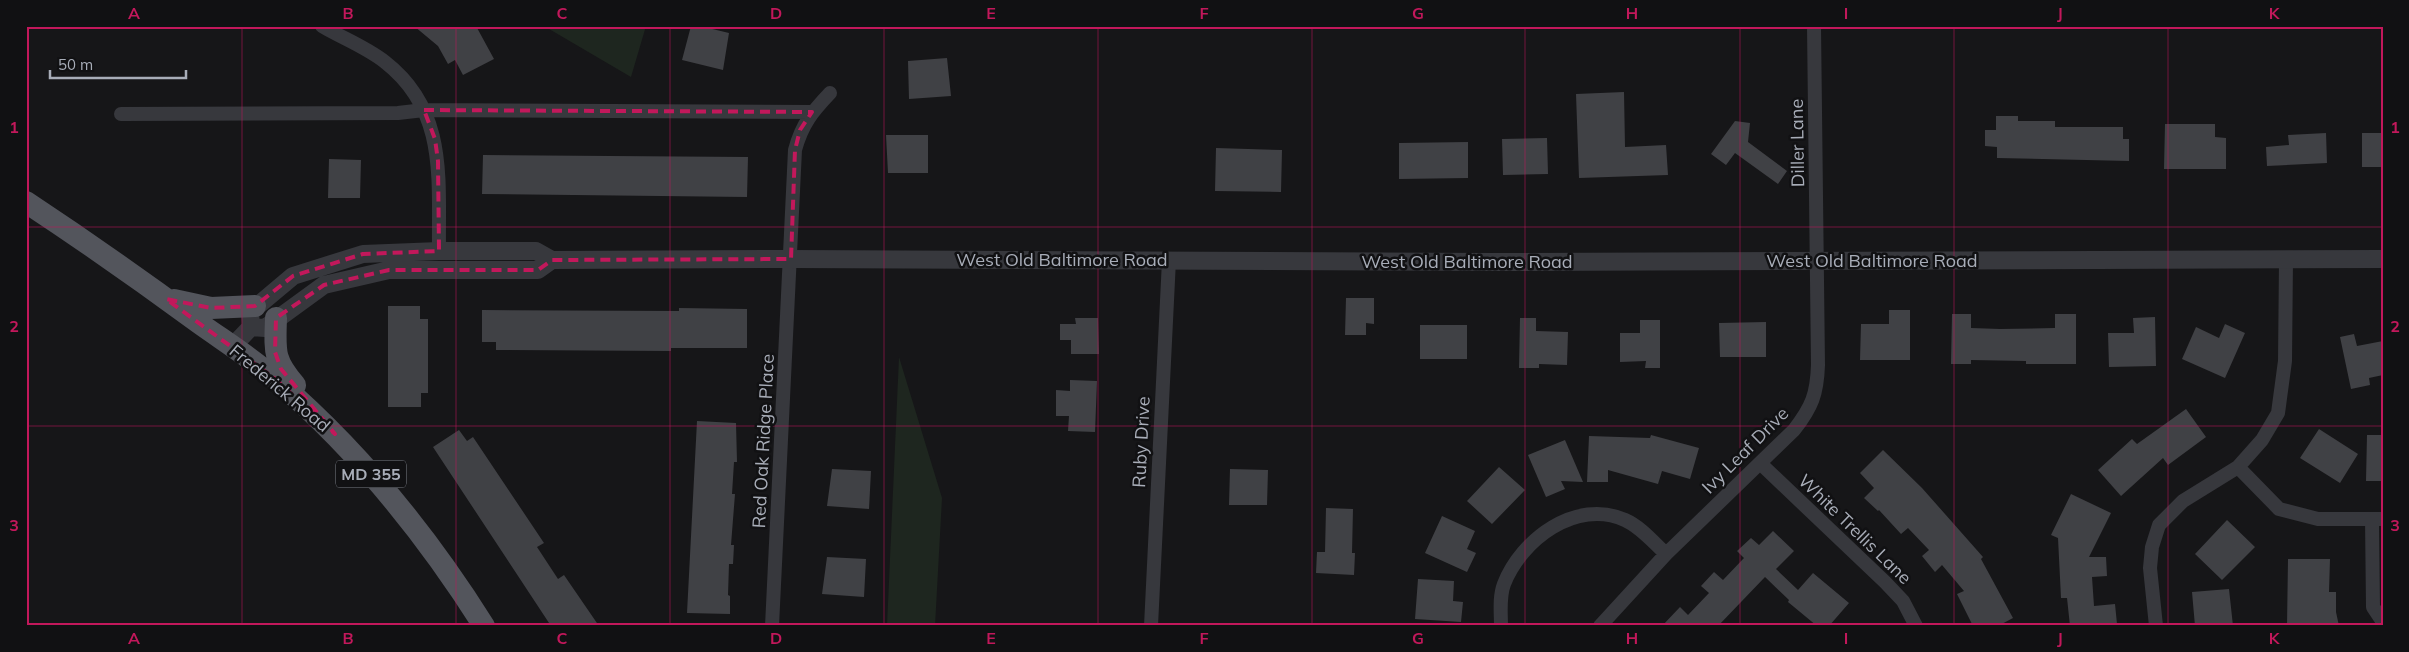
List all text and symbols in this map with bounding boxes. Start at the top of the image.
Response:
text: A [128,3,140,23]
text: B [342,3,354,23]
text: C [557,3,568,23]
text: D [770,3,782,23]
text: E [986,3,996,23]
text: F [1199,3,1209,23]
text: G [1412,3,1424,23]
text: H [1626,3,1638,23]
text: I [1844,3,1848,23]
text: J [2057,3,2063,23]
text: K [2269,3,2281,23]
scale bar [50,48,186,80]
text: 50 m [58,55,93,74]
street label: Diller Lane [1785,99,1809,187]
text: 1 [9,117,19,137]
text: 1 [2390,117,2400,137]
street label: West Old Baltimore Road [956,248,1168,271]
street label: West Old Baltimore Road [1766,249,1978,272]
street label: West Old Baltimore Road [1361,250,1573,273]
text: 2 [9,316,19,336]
text: 2 [2390,316,2400,336]
street label: Frederick Road [225,339,335,437]
street label: Red Oak Ridge Place [747,353,779,529]
street label: Ruby Drive [1127,396,1155,488]
street label: Ivy Leaf Drive [1697,402,1793,498]
road number: MD 355 [336,460,406,488]
street label: White Trellis Lane [1794,469,1916,589]
text: 3 [9,515,19,535]
text: 3 [2390,515,2400,535]
text: A [128,628,140,648]
text: B [342,628,354,648]
text: C [557,628,568,648]
text: D [770,628,782,648]
text: E [986,628,996,648]
text: F [1199,628,1209,648]
text: G [1412,628,1424,648]
text: H [1626,628,1638,648]
text: I [1844,628,1848,648]
text: J [2057,628,2063,648]
text: K [2269,628,2281,648]

